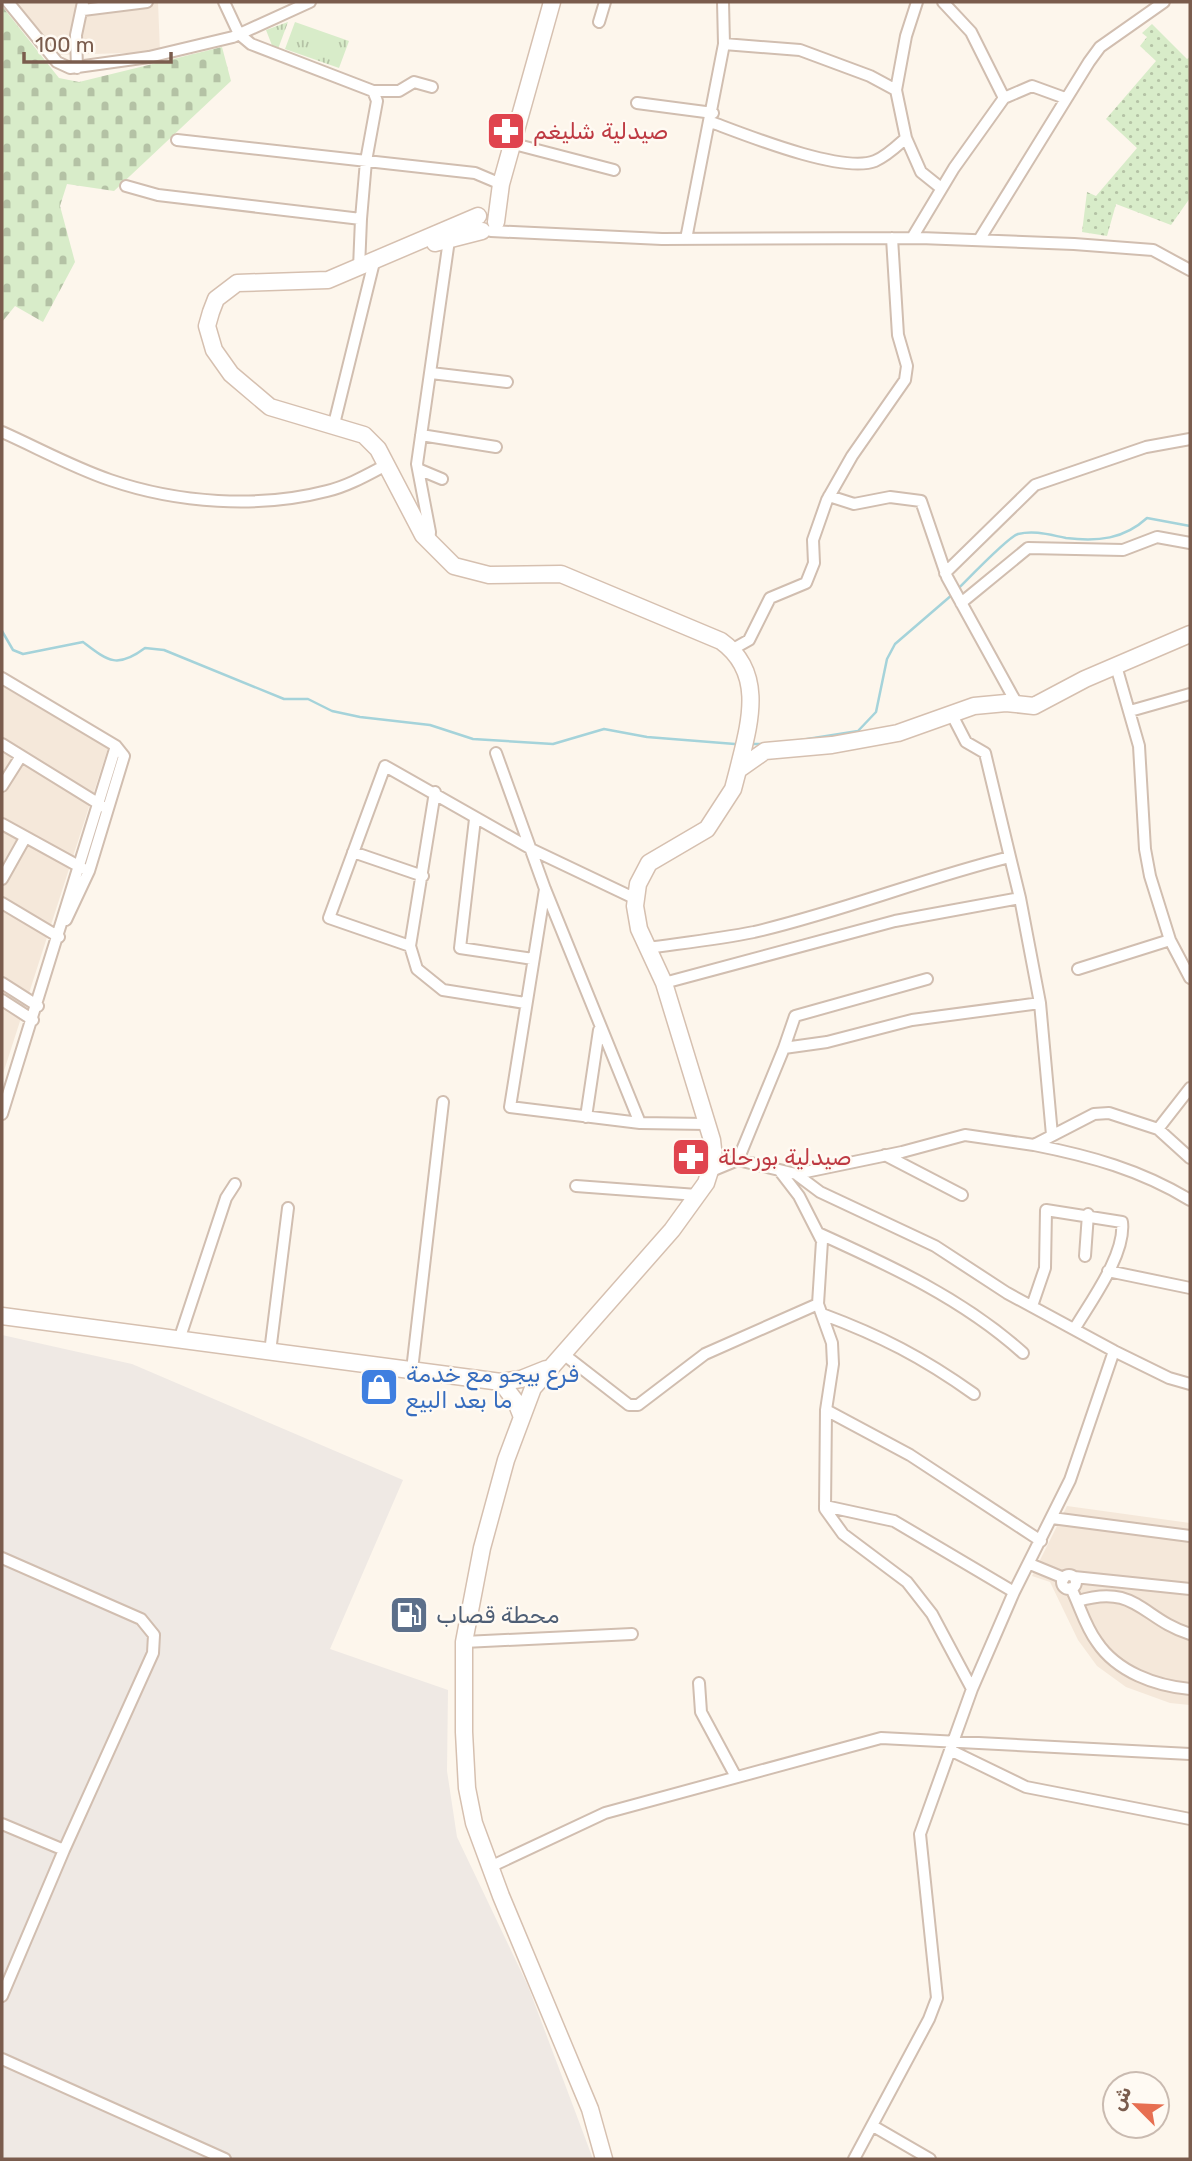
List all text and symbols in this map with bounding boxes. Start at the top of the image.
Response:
scale bar [24,21,172,65]
text: 100 m [35,32,94,57]
pharmacy icon: صيدلية شليغم [485,110,527,152]
place label: صيدلية شليغم [533,117,668,146]
pharmacy icon: صيدلية بورحلة [670,1136,712,1178]
place label: صيدلية بورحلة [718,1143,851,1171]
place label: فرع بيجو مع خدمة ما بعد البيع [406,1360,579,1417]
shop icon: فرع بيجو مع خدمة ما بعد البيع [358,1366,400,1408]
fuel station icon: محطة قصاب [388,1594,430,1636]
place label: محطة قصاب [436,1601,560,1629]
north arrow [1101,2070,1171,2140]
text: ش [1106,2083,1136,2114]

